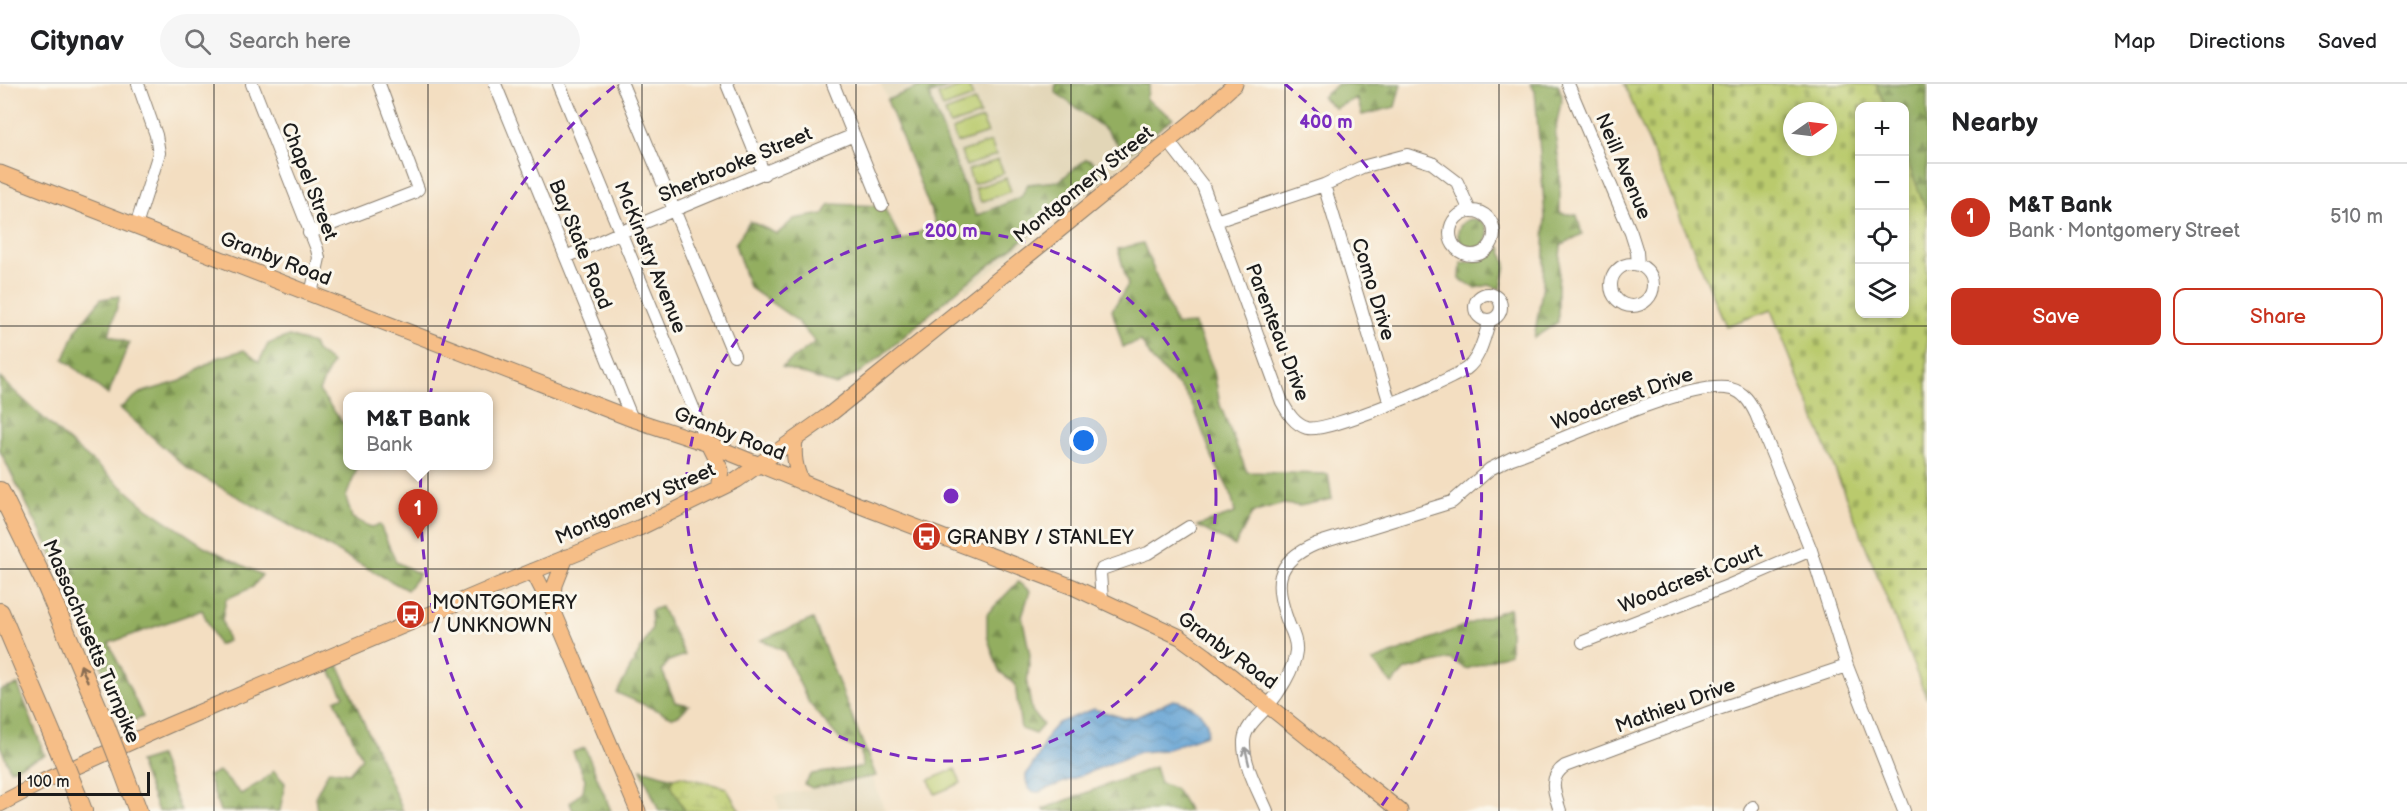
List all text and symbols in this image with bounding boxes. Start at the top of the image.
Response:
search box [160,14,580,68]
text: Citynav [30,25,124,58]
icon: search [181,25,214,58]
text: Search here [229,28,351,55]
text: Map [2113,29,2156,54]
text: Directions [2189,29,2285,54]
text: Saved [2318,29,2377,54]
north arrow [1783,102,1837,156]
map controls [1855,102,1909,318]
button: + [1855,102,1909,156]
text: Nearby [1951,108,2038,139]
street label: Neill Avenue [1590,110,1656,223]
text: 400 m [1299,112,1353,133]
street label: Chapel Street [276,119,343,244]
street label: Montgomery Street [1009,121,1158,248]
street label: Sherbrooke Street [655,122,816,208]
button: − [1855,156,1909,210]
street label: Bay State Road [543,176,617,313]
street label: McKinstry Avenue [609,178,691,337]
text: M&T Bank [2008,192,2112,219]
text: 1 [1966,205,1975,229]
text: 510 m [2330,205,2383,229]
button: locate [1855,210,1909,264]
text: Bank · Montgomery Street [2008,219,2240,243]
text: 200 m [924,221,978,242]
street label: Granby Road [217,227,335,291]
street label: Como Drive [1346,235,1400,344]
street label: Parenteau Drive [1240,260,1314,405]
button: layers [1855,264,1909,318]
button: Save [1951,288,2161,345]
button: Share [2173,288,2383,345]
street label: Woodcrest Drive [1548,362,1697,436]
popup [343,392,493,470]
street label: Granby Road [671,402,789,466]
text: M&T Bank [366,406,470,433]
your location [1069,426,1098,455]
text: Bank [366,433,412,457]
street label: Montgomery Street [552,458,719,550]
centre of rings [941,486,961,506]
pin: 1 [398,490,438,539]
bus stop icon: GRANBY / STANLEY [910,521,942,553]
place label: GRANBY / STANLEY [947,526,1134,550]
street label: Massachusetts Turnpike [37,536,145,747]
street label: Woodcrest Court [1615,539,1765,619]
place label: MONTGOMERY / UNKNOWN [432,591,577,638]
bus stop icon: MONTGOMERY / UNKNOWN [395,598,427,630]
street label: Granby Road [1173,607,1282,695]
one-way arrow [78,664,89,683]
street label: Mathieu Drive [1612,673,1739,739]
one-way arrow [1240,747,1252,766]
scale bar [18,769,150,796]
text: 100 m [27,773,70,792]

